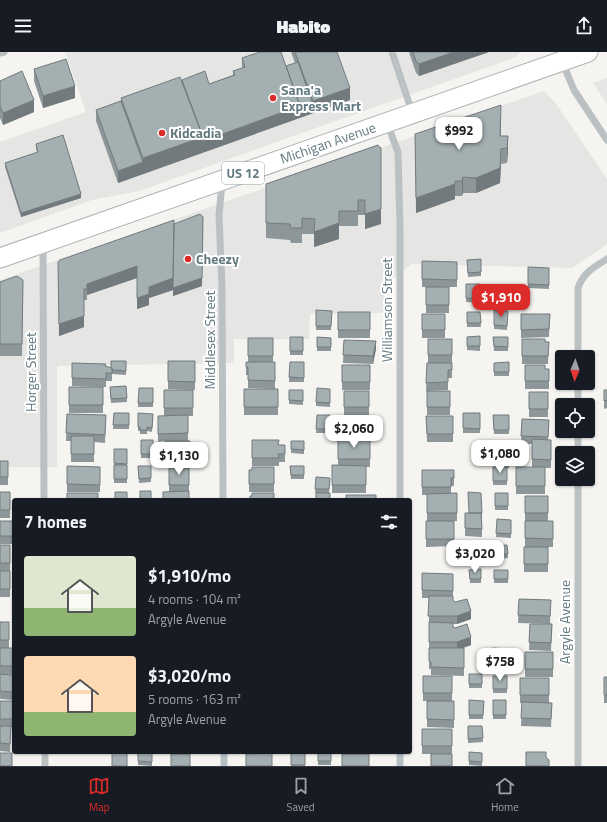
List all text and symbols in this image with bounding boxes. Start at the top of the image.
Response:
text: Habito [277,13,330,40]
icon: menu [12,15,34,37]
icon: share [573,15,595,37]
place label: Sana'a Express Mart [281,79,361,116]
marker: Sana'a Express Mart [268,93,278,103]
street label: Michigan Avenue [277,116,379,169]
pin: $992 [435,117,483,151]
text: $992 [444,120,474,140]
place label: Kidcadia [170,122,221,143]
marker: Kidcadia [157,128,167,138]
road number: US 12 [222,162,264,184]
place label: Cheezy [196,248,239,269]
marker: Cheezy [183,254,193,264]
street label: Williamson Street [376,258,397,362]
pin: $1,910 [468,284,534,318]
text: $1,910 [481,287,521,307]
street label: Middlesex Street [199,290,220,389]
street label: Horger Street [20,332,41,412]
north arrow [555,350,595,390]
map controls [555,350,595,486]
button: locate [555,398,595,438]
pin: $2,060 [321,415,387,449]
text: $2,060 [334,418,374,438]
pin: $1,080 [467,440,533,474]
pin: $1,130 [146,442,212,476]
text: $1,080 [480,443,520,463]
text: $1,130 [159,445,199,465]
button: layers [555,446,595,486]
text: 7 homes [24,509,87,535]
icon: filters [378,511,400,533]
pin: $3,020 [442,540,508,574]
text: $3,020 [455,543,495,563]
text: $1,910/mo [148,563,231,589]
icon: home [56,572,104,620]
street label: Argyle Avenue [554,580,575,664]
text: 4 rooms · 104 m² [148,589,241,609]
text: Argyle Avenue [148,609,226,629]
pin: $758 [476,648,524,682]
text: $758 [485,651,515,671]
text: $3,020/mo [148,663,231,689]
icon: home [56,672,104,720]
text: 5 rooms · 163 m² [148,689,241,709]
text: Argyle Avenue [148,709,226,729]
tab: Map [88,775,110,815]
tab: Saved [287,775,315,815]
tab: Home [491,775,519,815]

